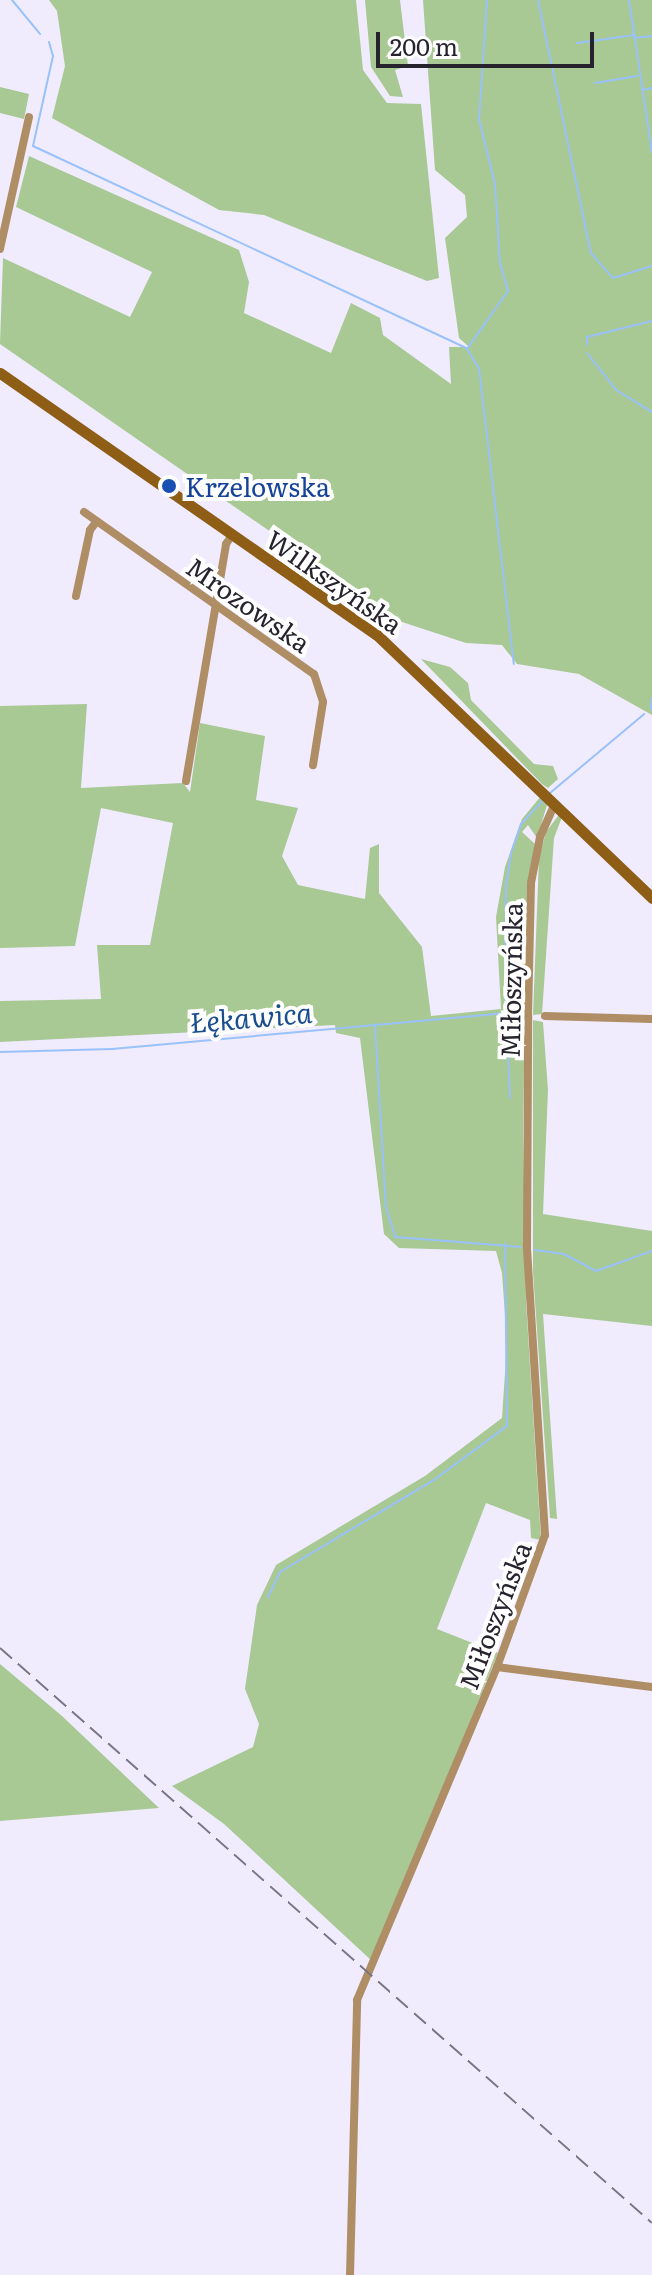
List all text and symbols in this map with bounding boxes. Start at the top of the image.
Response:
scale bar [380,16,598,66]
text: 200 m [390,28,458,63]
place label: Krzelowska [185,470,330,502]
marker: Krzelowska [160,477,178,495]
street label: Wilkszyńska [261,523,409,639]
street label: Mrozowska [181,550,317,658]
street label: Miłoszyńska [493,902,527,1058]
water label: Łękawica [189,994,313,1038]
street label: Miłoszyńska [452,1537,536,1693]

